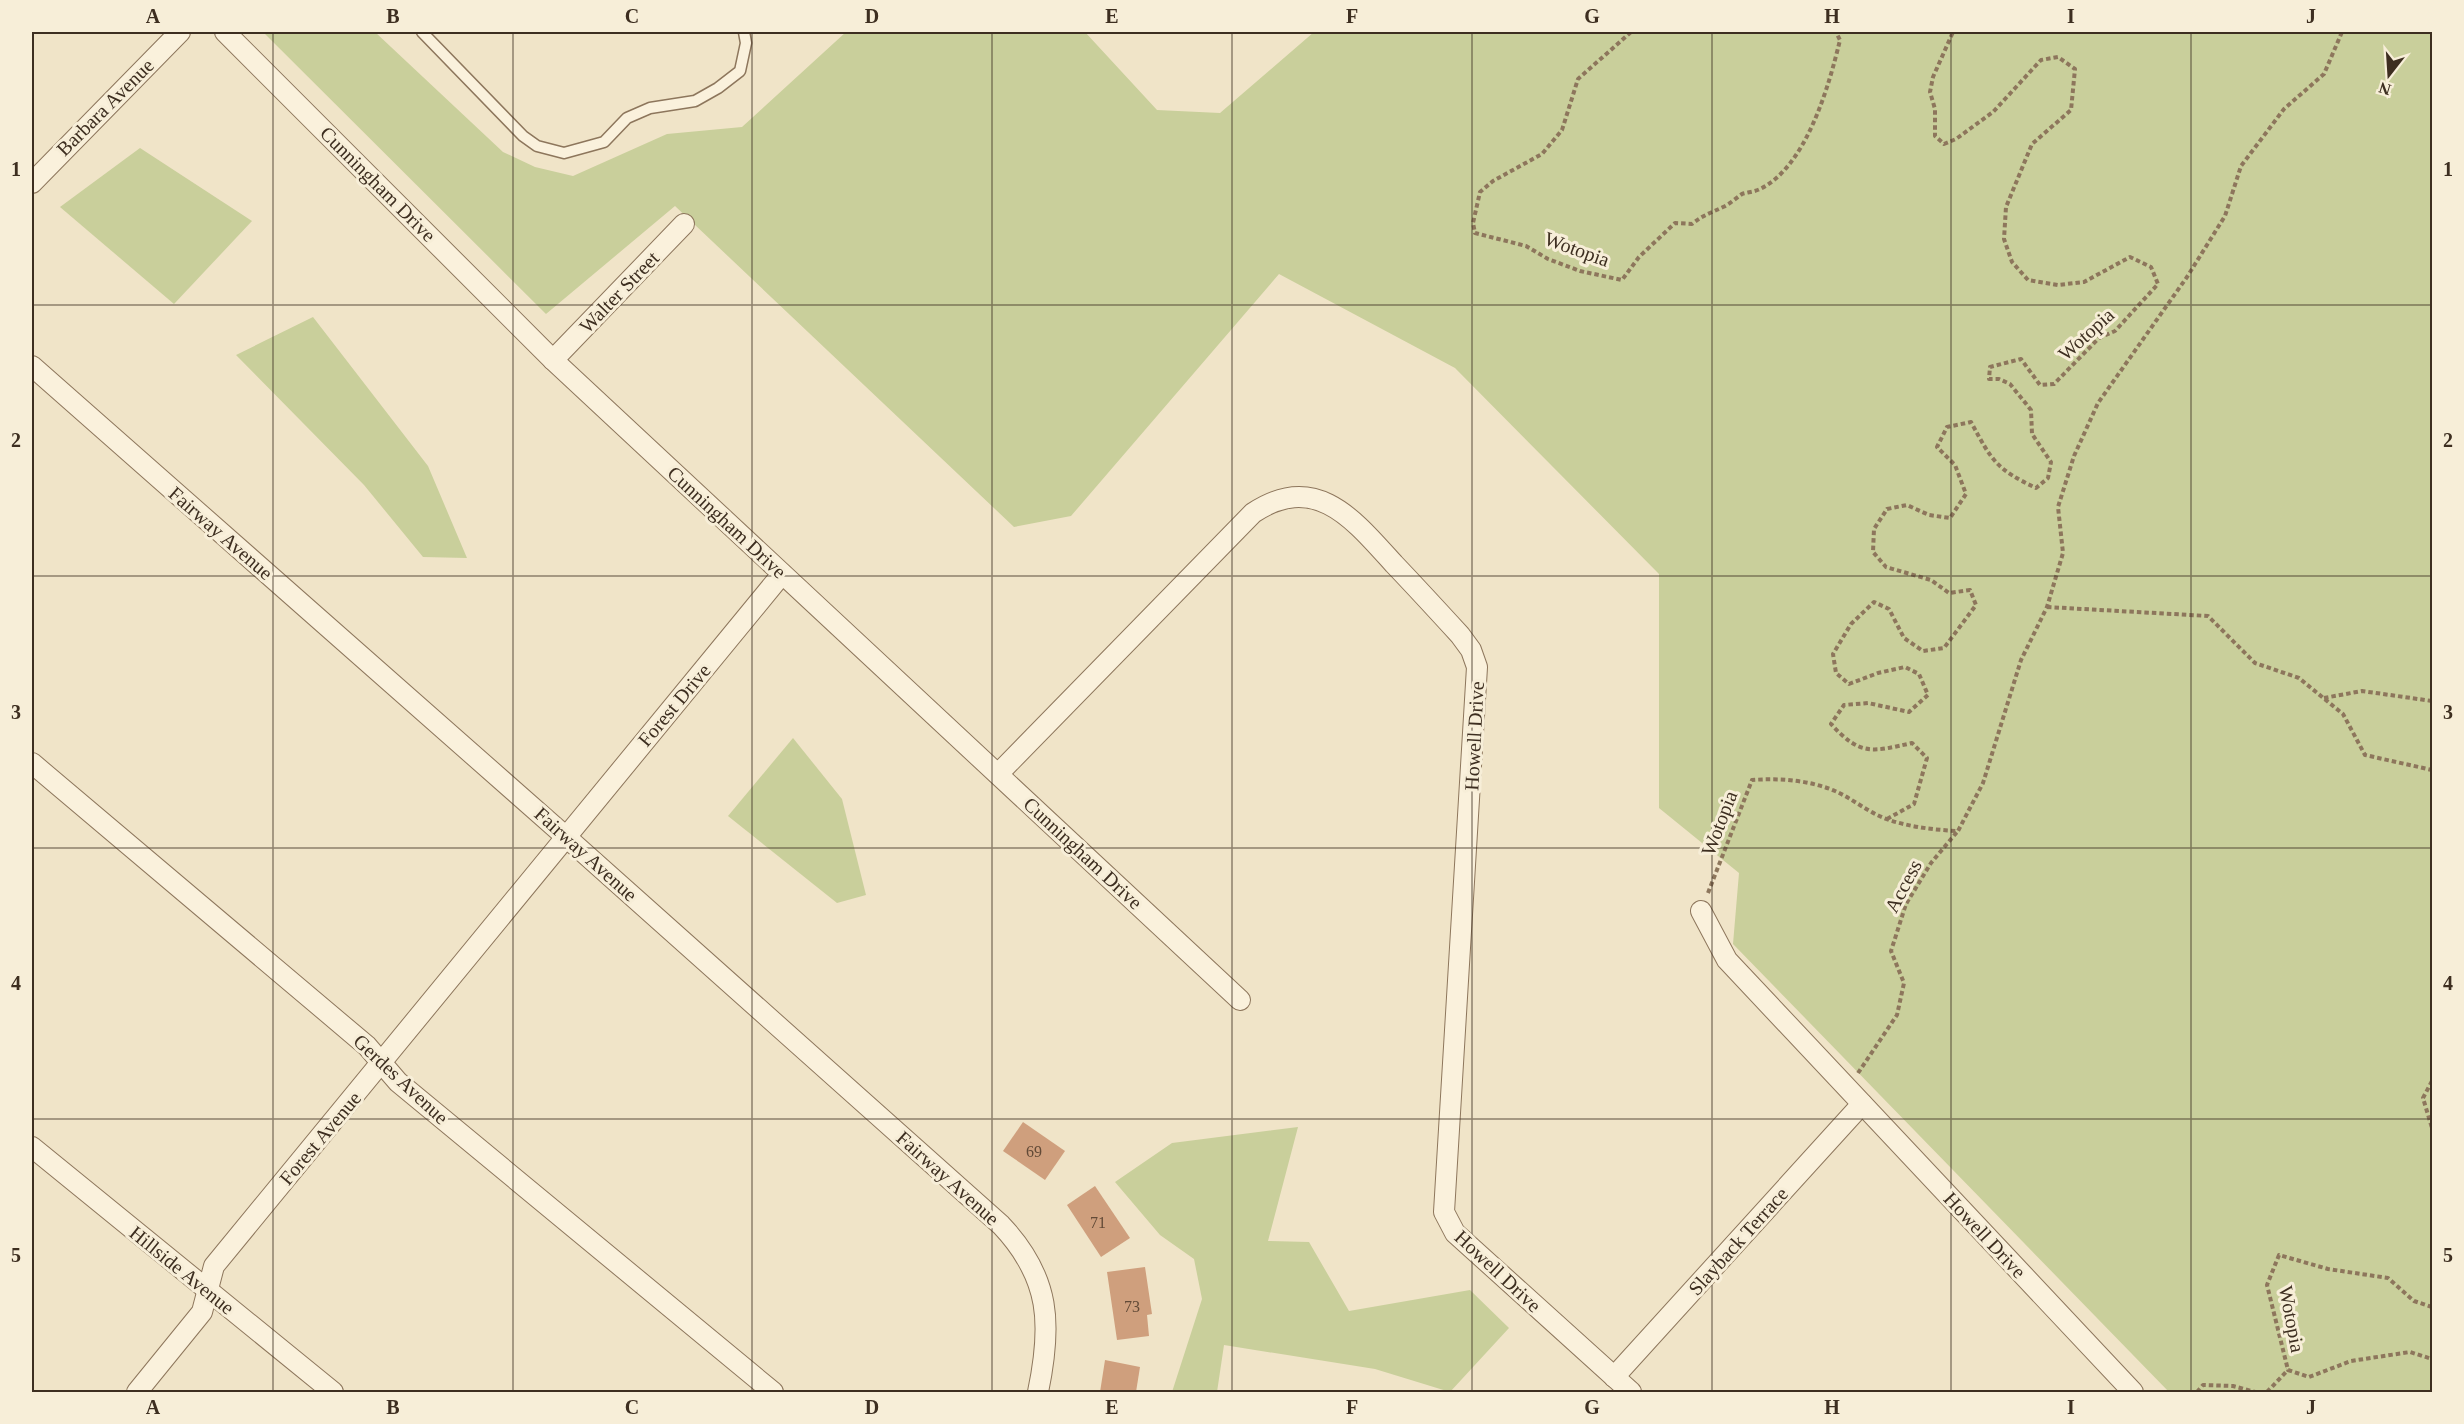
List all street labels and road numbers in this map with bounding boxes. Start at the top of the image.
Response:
street label: Barbara Avenue [52,54,158,160]
street label: Cunningham Drive [315,122,440,247]
street label: Wotopia [1541,227,1612,272]
street label: Walter Street [575,246,664,337]
street label: Wotopia [2054,303,2119,365]
street label: Cunningham Drive [663,461,791,583]
street label: Fairway Avenue [164,482,277,585]
street label: Forest Drive [633,659,715,751]
street label: Howell Drive [1460,681,1488,791]
street label: Wotopia [1697,788,1742,859]
street label: Cunningham Drive [1019,792,1147,914]
street label: Fairway Avenue [530,802,642,907]
street label: Access [1880,856,1926,916]
street label: Gerdes Avenue [349,1030,453,1128]
street label: Forest Avenue [275,1087,365,1189]
street label: Fairway Avenue [892,1126,1004,1231]
street label: Slayback Terrace [1684,1182,1793,1300]
street label: Howell Drive [1940,1187,2030,1283]
street label: Hillside Avenue [125,1221,239,1319]
street label: Howell Drive [1450,1226,1546,1316]
street label: Wotopia [2274,1284,2309,1354]

